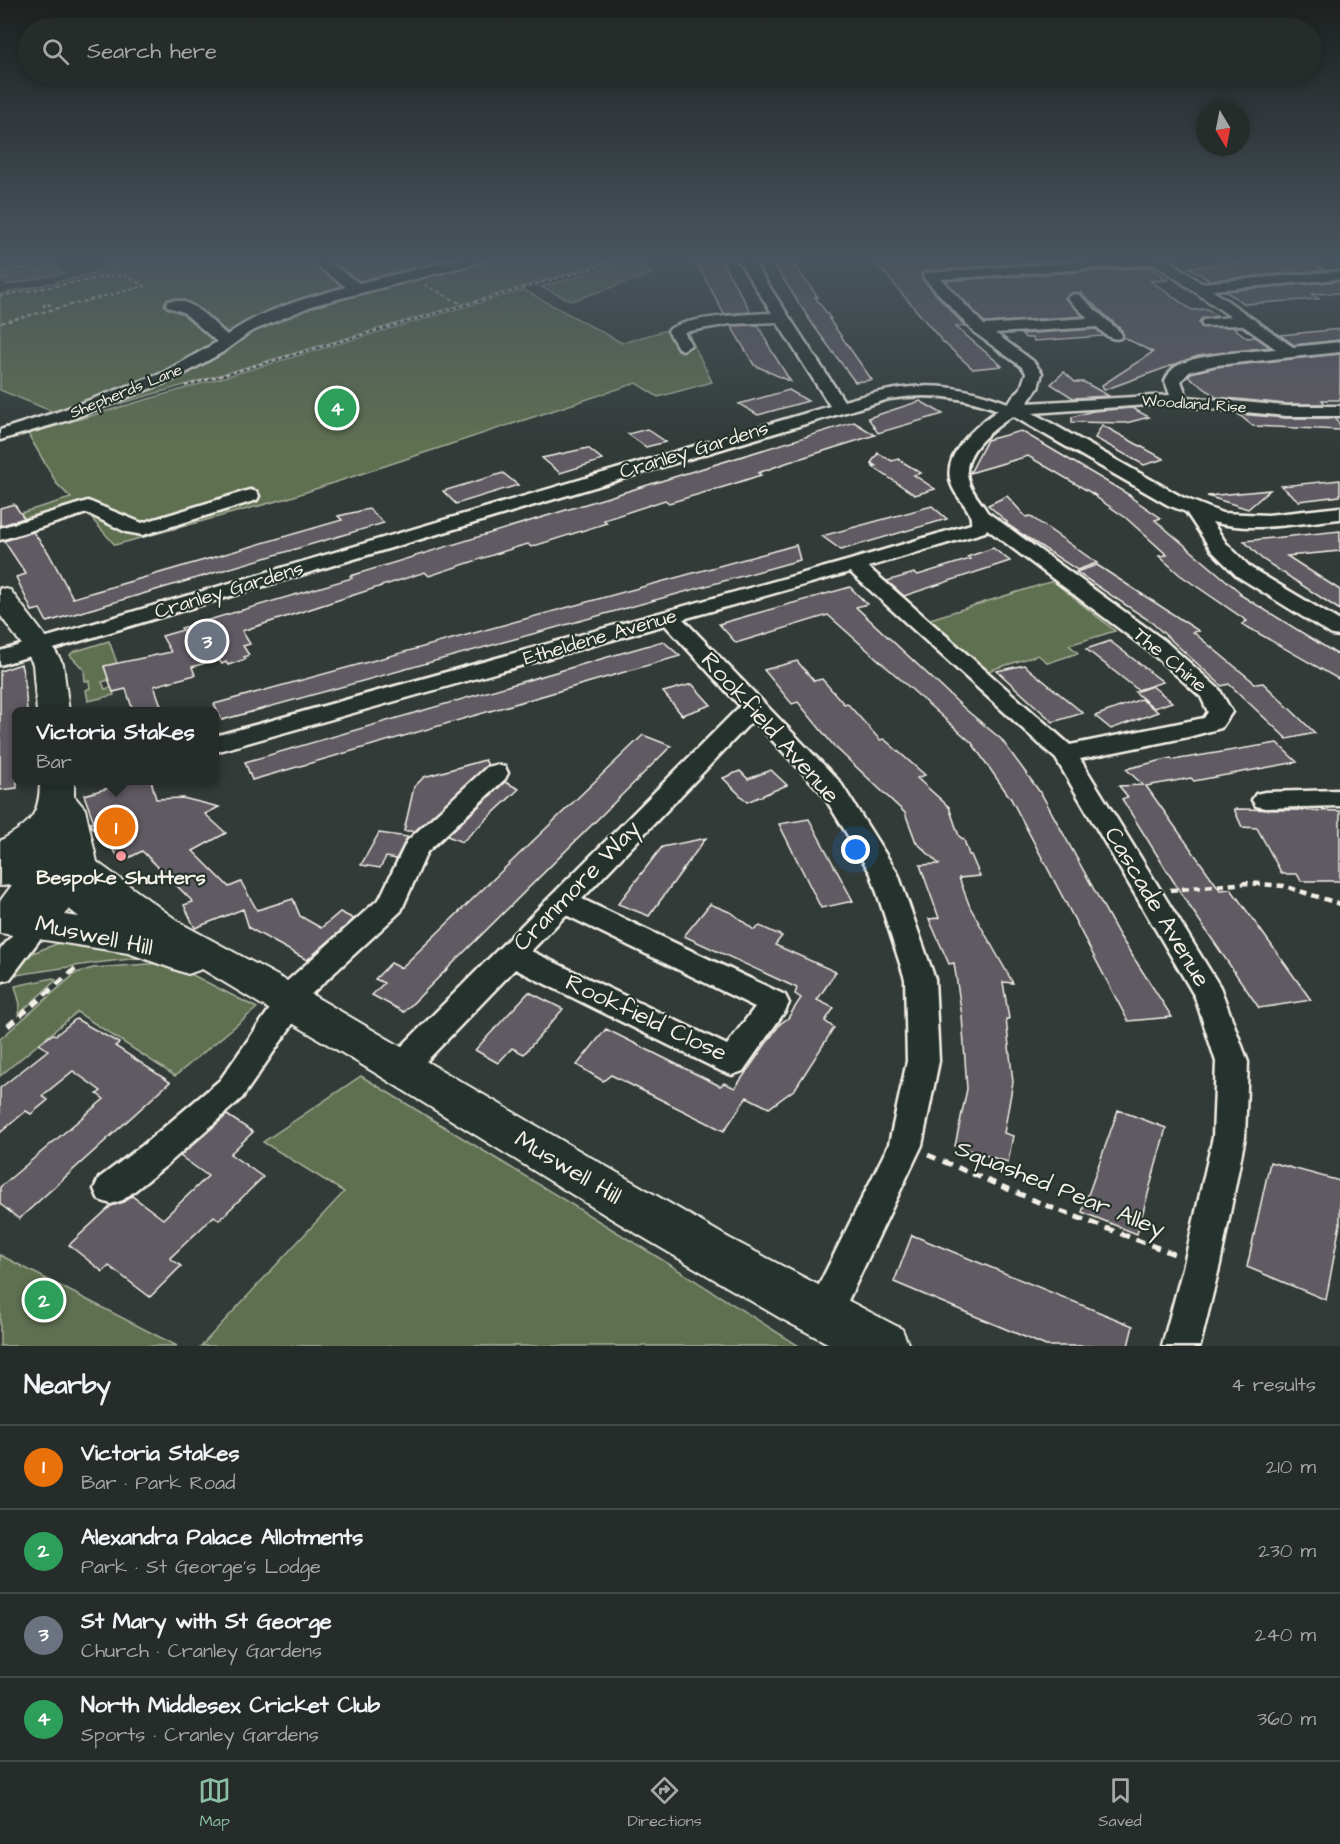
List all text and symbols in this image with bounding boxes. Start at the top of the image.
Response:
search box [18,18,1322,84]
icon: search [39,35,72,68]
text: Search here [87,36,217,67]
north arrow [1196,102,1250,156]
street label: Shepherds Lane [66,358,186,424]
pin: 4 [318,386,356,430]
street label: Woodland Rise [1141,389,1247,419]
street label: Cranley Gardens [616,414,772,487]
street label: Cranley Gardens [151,554,307,627]
street label: Etheldene Avenue [520,602,680,672]
pin: 3 [188,618,226,664]
street label: The Chine [1127,621,1213,699]
street label: Rookfield Avenue [693,645,847,811]
popup [12,707,219,785]
text: Victoria Stakes [36,717,195,748]
text: Bar [36,748,72,776]
pin: 1 [96,804,136,850]
street label: Cranmore Way [506,813,649,960]
street label: Cascade Avenue [1096,820,1218,994]
your location [841,835,870,864]
marker: Bespoke Shutters [114,849,128,863]
place label: Bespoke Shutters [36,864,206,892]
street label: Muswell Hill [32,907,156,965]
street label: Rookfield Close [560,966,732,1070]
street label: Muswell Hill [508,1123,628,1213]
street label: Squashed Pear Alley [950,1131,1170,1248]
pin: 2 [24,1278,63,1322]
text: Nearby [24,1367,111,1403]
text: 4 results [1231,1371,1316,1399]
text: Victoria Stakes [81,1438,239,1469]
text: 1 [42,1453,45,1481]
text: 210 m [1266,1453,1316,1481]
text: Bar · Park Road [81,1469,235,1497]
text: Alexandra Palace Allotments [81,1522,363,1553]
text: 2 [38,1537,49,1565]
text: 230 m [1258,1537,1316,1565]
text: Park · St George's Lodge [81,1553,321,1581]
text: St Mary with St George [81,1606,332,1637]
text: 3 [38,1621,49,1649]
text: 240 m [1255,1621,1316,1649]
text: Church · Cranley Gardens [81,1637,322,1665]
text: North Middlesex Cricket Club [81,1690,380,1721]
text: 4 [37,1705,50,1733]
text: 360 m [1257,1705,1316,1733]
text: Sports · Cranley Gardens [81,1721,319,1749]
tab: Map [198,1774,231,1832]
tab: Directions [628,1774,702,1832]
tab: Saved [1098,1774,1142,1832]

